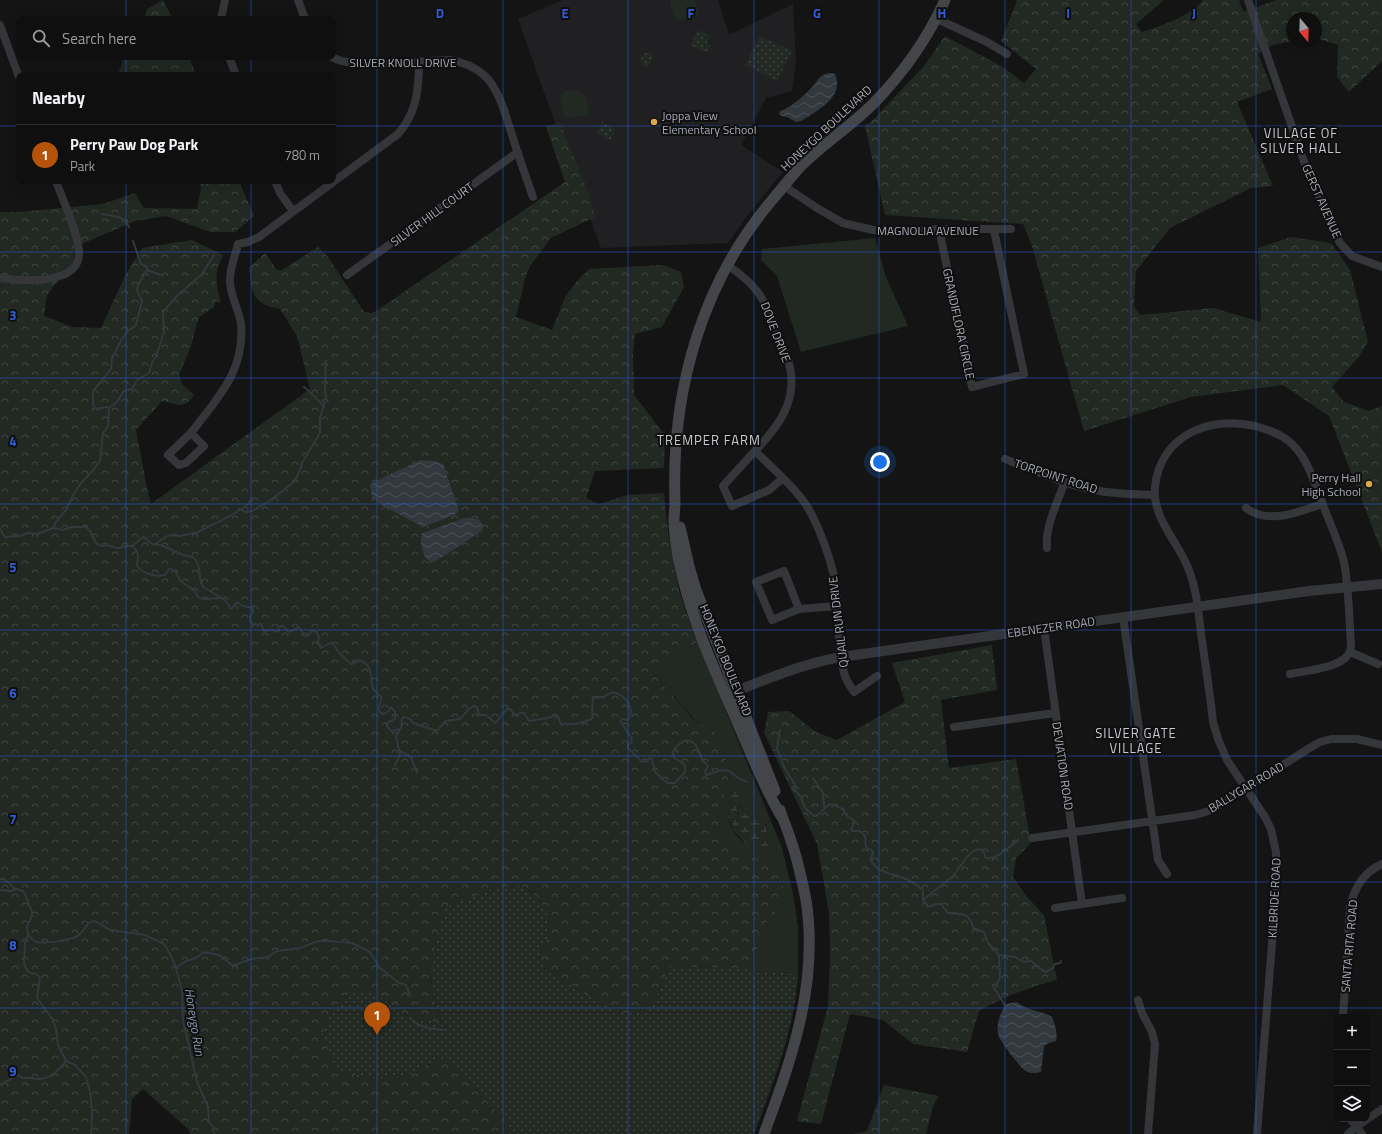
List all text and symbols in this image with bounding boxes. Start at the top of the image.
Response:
text: D [436,3,444,23]
text: E [561,3,569,23]
text: F [688,3,695,23]
text: G [813,3,821,23]
text: H [938,3,946,23]
text: I [1066,3,1070,23]
text: J [1192,3,1196,23]
north arrow [1286,12,1322,48]
search box [16,16,336,60]
icon: search [30,27,52,49]
text: Search here [62,27,136,50]
street label: SILVER KNOLL DRIVE [350,53,457,72]
street label: HONEYGO BOULEVARD [776,80,876,176]
text: Nearby [32,85,85,111]
place label: Joppa View Elementary School [662,106,756,139]
marker: Joppa View Elementary School [649,117,659,127]
district label: VILLAGE OF SILVER HALL [1260,123,1342,158]
text: Perry Paw Dog Park [70,133,198,156]
text: 1 [41,145,49,165]
text: 780 m [284,145,320,165]
text: Park [70,156,95,176]
street label: GERST AVENUE [1297,161,1347,242]
street label: SILVER HILL COURT [386,177,478,251]
street label: MAGNOLIA AVENUE [877,221,979,240]
street label: GRANDIFLORA CIRCLE [938,267,980,382]
street label: DOVE DRIVE [756,299,796,365]
text: 3 [9,305,17,325]
district label: TREMPER FARM [657,430,761,450]
text: 4 [9,431,17,451]
your location [870,452,890,472]
street label: TORPOINT ROAD [1012,454,1100,498]
place label: Perry Hall High School [1301,468,1361,501]
marker: Perry Hall High School [1364,479,1374,489]
text: 5 [9,557,17,577]
street label: QUAIL RUN DRIVE [823,575,853,669]
street label: HONEYGO BOULEVARD [695,601,757,719]
street label: EBENEZER ROAD [1006,611,1096,643]
text: 6 [9,683,17,703]
street label: DEVIATION ROAD [1047,721,1079,812]
district label: SILVER GATE VILLAGE [1095,723,1177,758]
street label: BALLYGAR ROAD [1204,757,1288,817]
text: 7 [9,809,17,829]
street label: KILBRIDE ROAD [1262,857,1286,939]
street label: SANTA RITA ROAD [1335,899,1363,993]
text: 8 [9,935,17,955]
water label: Honeygo Run [180,987,210,1058]
pin: 1 [364,1002,390,1035]
map controls [1334,1014,1370,1122]
button: + [1334,1014,1370,1050]
button: − [1334,1050,1370,1086]
text: 9 [9,1061,17,1081]
button: layers [1334,1086,1370,1122]

